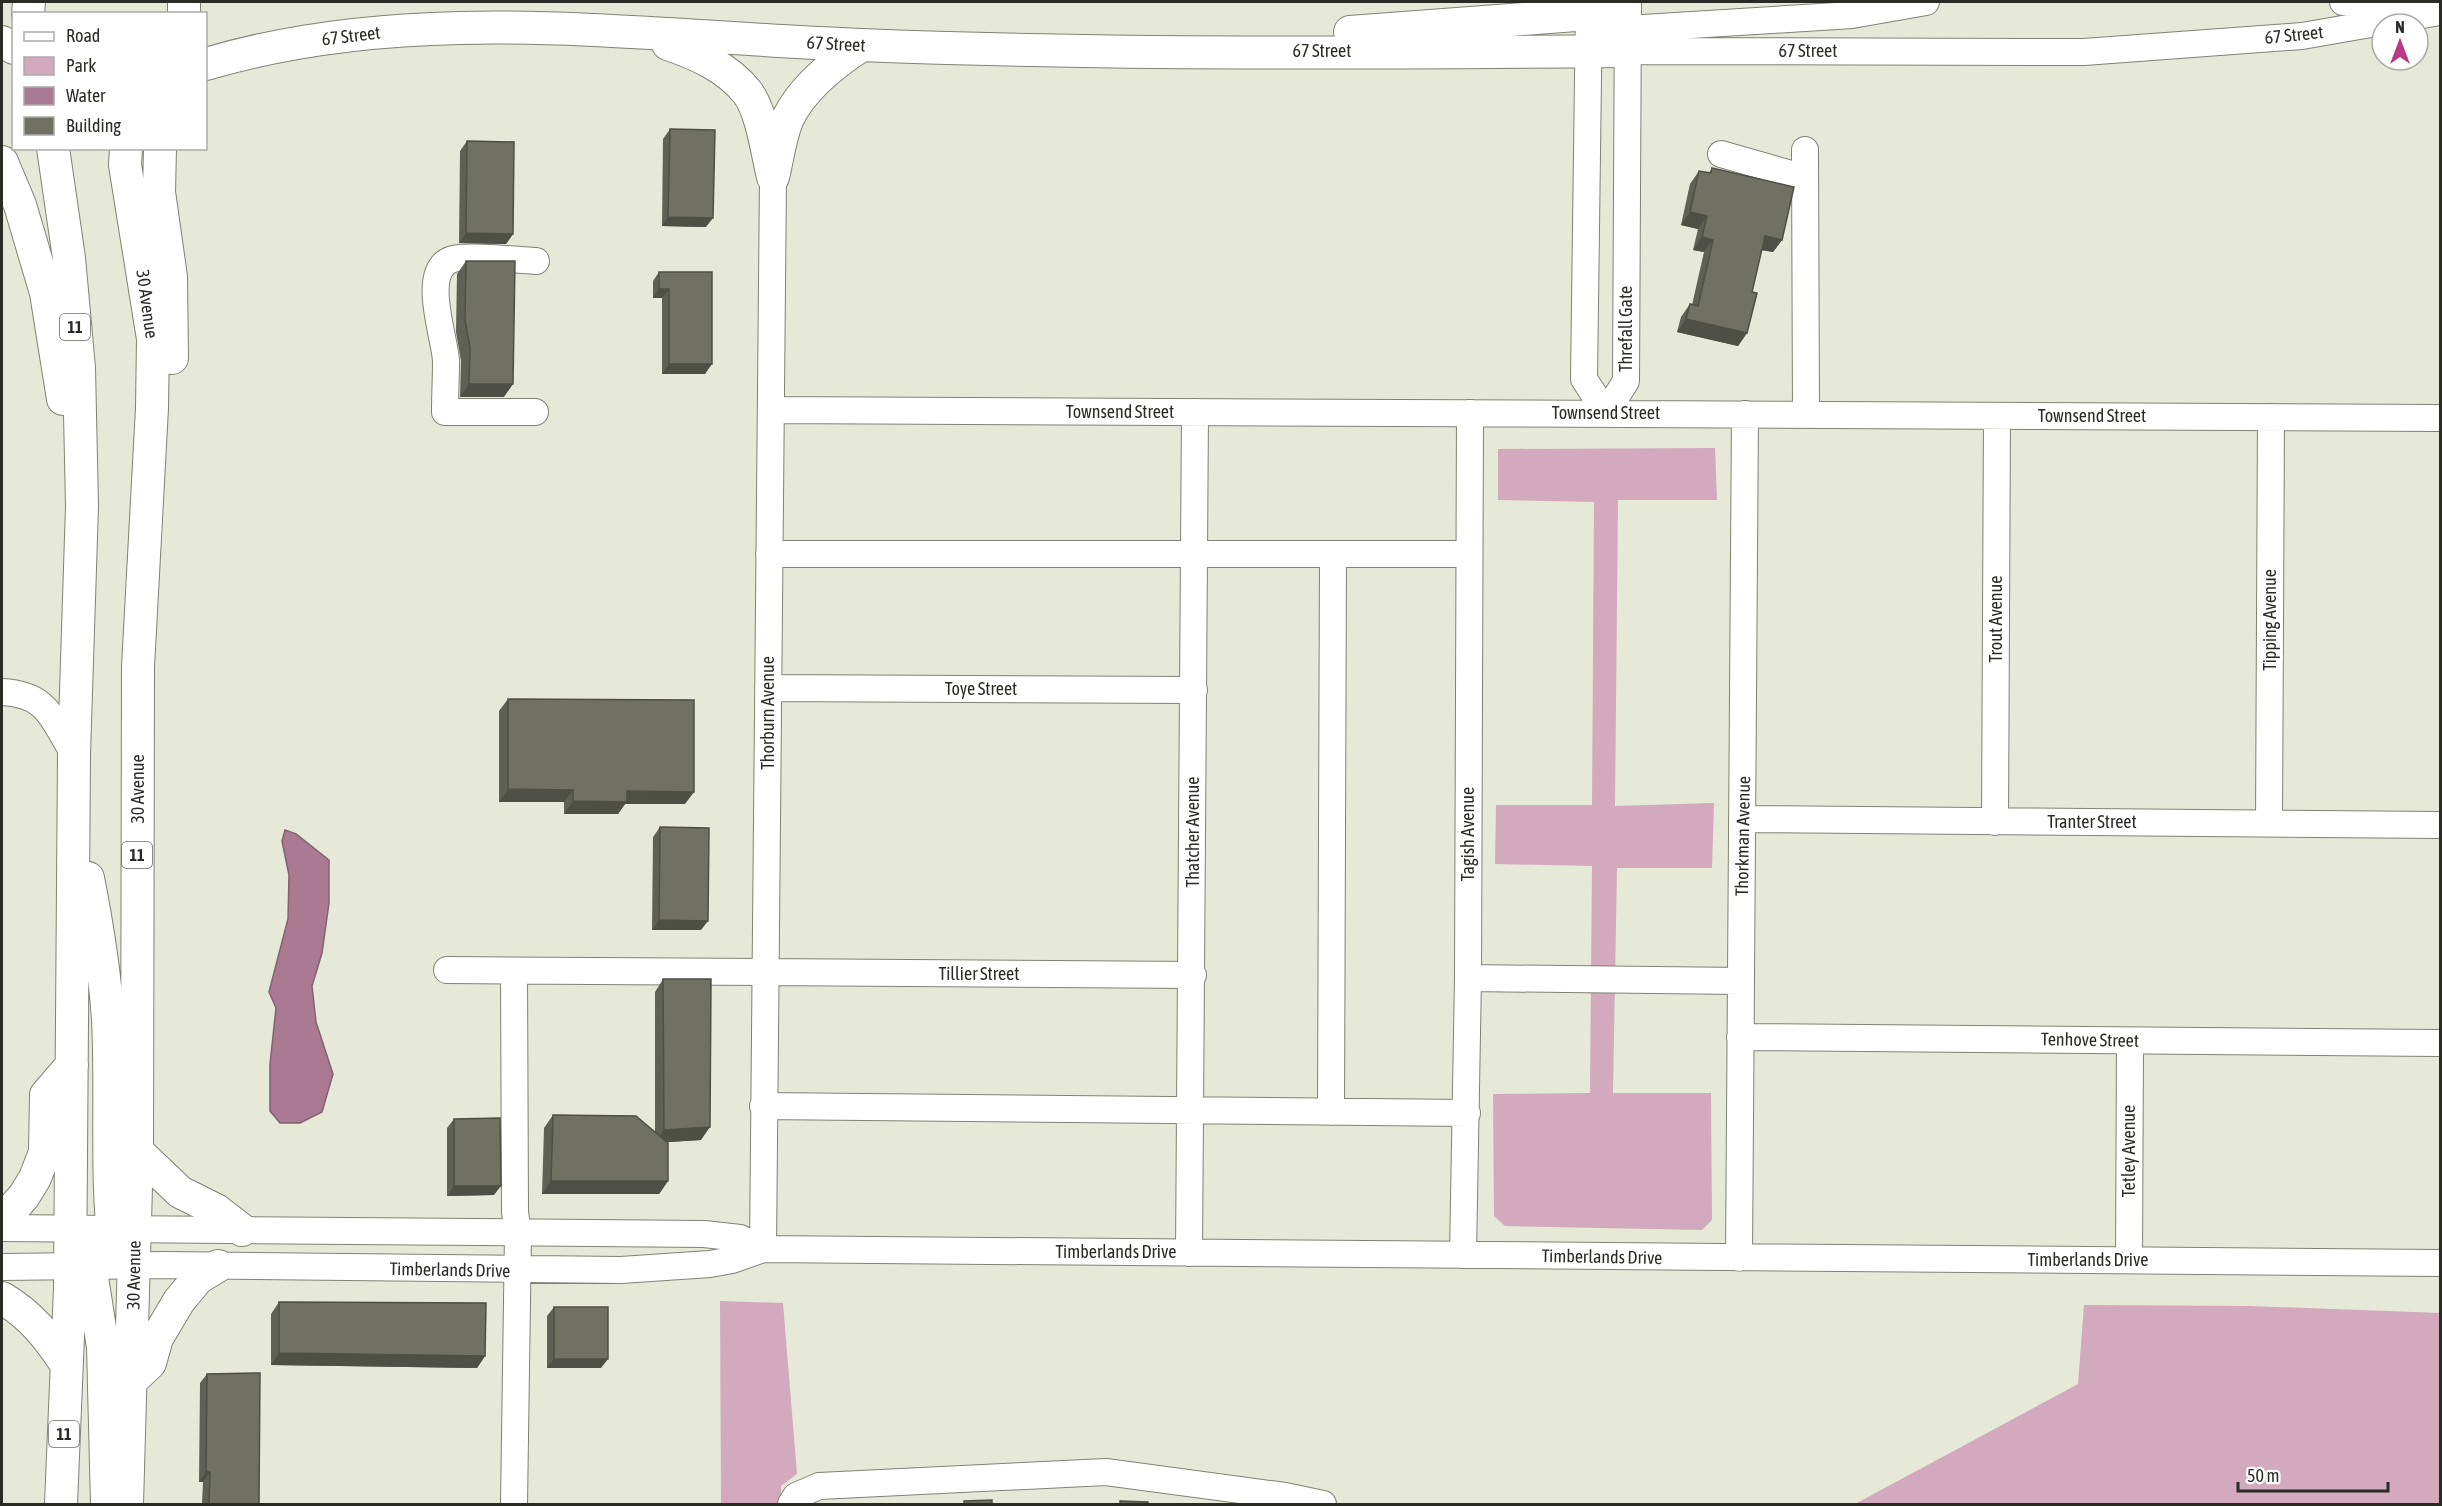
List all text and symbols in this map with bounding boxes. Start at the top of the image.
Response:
legend [12,12,207,150]
north arrow [2370,12,2430,72]
text: N [2395,18,2405,36]
street label: 67 Street [320,21,381,50]
street label: 67 Street [2264,21,2324,48]
text: Road [66,25,100,46]
street label: 67 Street [806,31,866,56]
street label: 67 Street [1293,40,1351,61]
street label: 67 Street [1779,40,1837,61]
text: Park [66,55,96,76]
text: Water [66,85,106,106]
text: Building [66,115,121,136]
street label: 30 Avenue [132,268,163,340]
street label: Threfall Gate [1615,286,1636,372]
road number: 11 [60,314,90,340]
street label: Townsend Street [1066,401,1174,422]
street label: Townsend Street [1552,402,1660,423]
street label: Townsend Street [2038,405,2146,426]
street label: Tipping Avenue [2259,569,2280,671]
street label: Trout Avenue [1985,576,2006,662]
street label: Thorburn Avenue [757,656,778,770]
street label: Toye Street [945,678,1017,699]
street label: 30 Avenue [127,754,148,824]
street label: Thorkman Avenue [1731,776,1754,896]
street label: Thatcher Avenue [1182,777,1203,887]
street label: Tagish Avenue [1457,787,1478,881]
street label: Tranter Street [2047,811,2137,832]
road number: 11 [122,842,152,868]
street label: Tillier Street [939,963,1019,984]
street label: Tenhove Street [2041,1028,2139,1051]
street label: Tetley Avenue [2118,1105,2139,1197]
street label: 30 Avenue [122,1240,145,1310]
street label: Timberlands Drive [1056,1241,1176,1262]
street label: Timberlands Drive [1541,1245,1663,1268]
street label: Timberlands Drive [2028,1249,2148,1270]
street label: Timberlands Drive [389,1258,511,1281]
road number: 11 [49,1421,79,1447]
scale bar [2238,1455,2388,1493]
text: 50 m [2247,1465,2279,1486]

